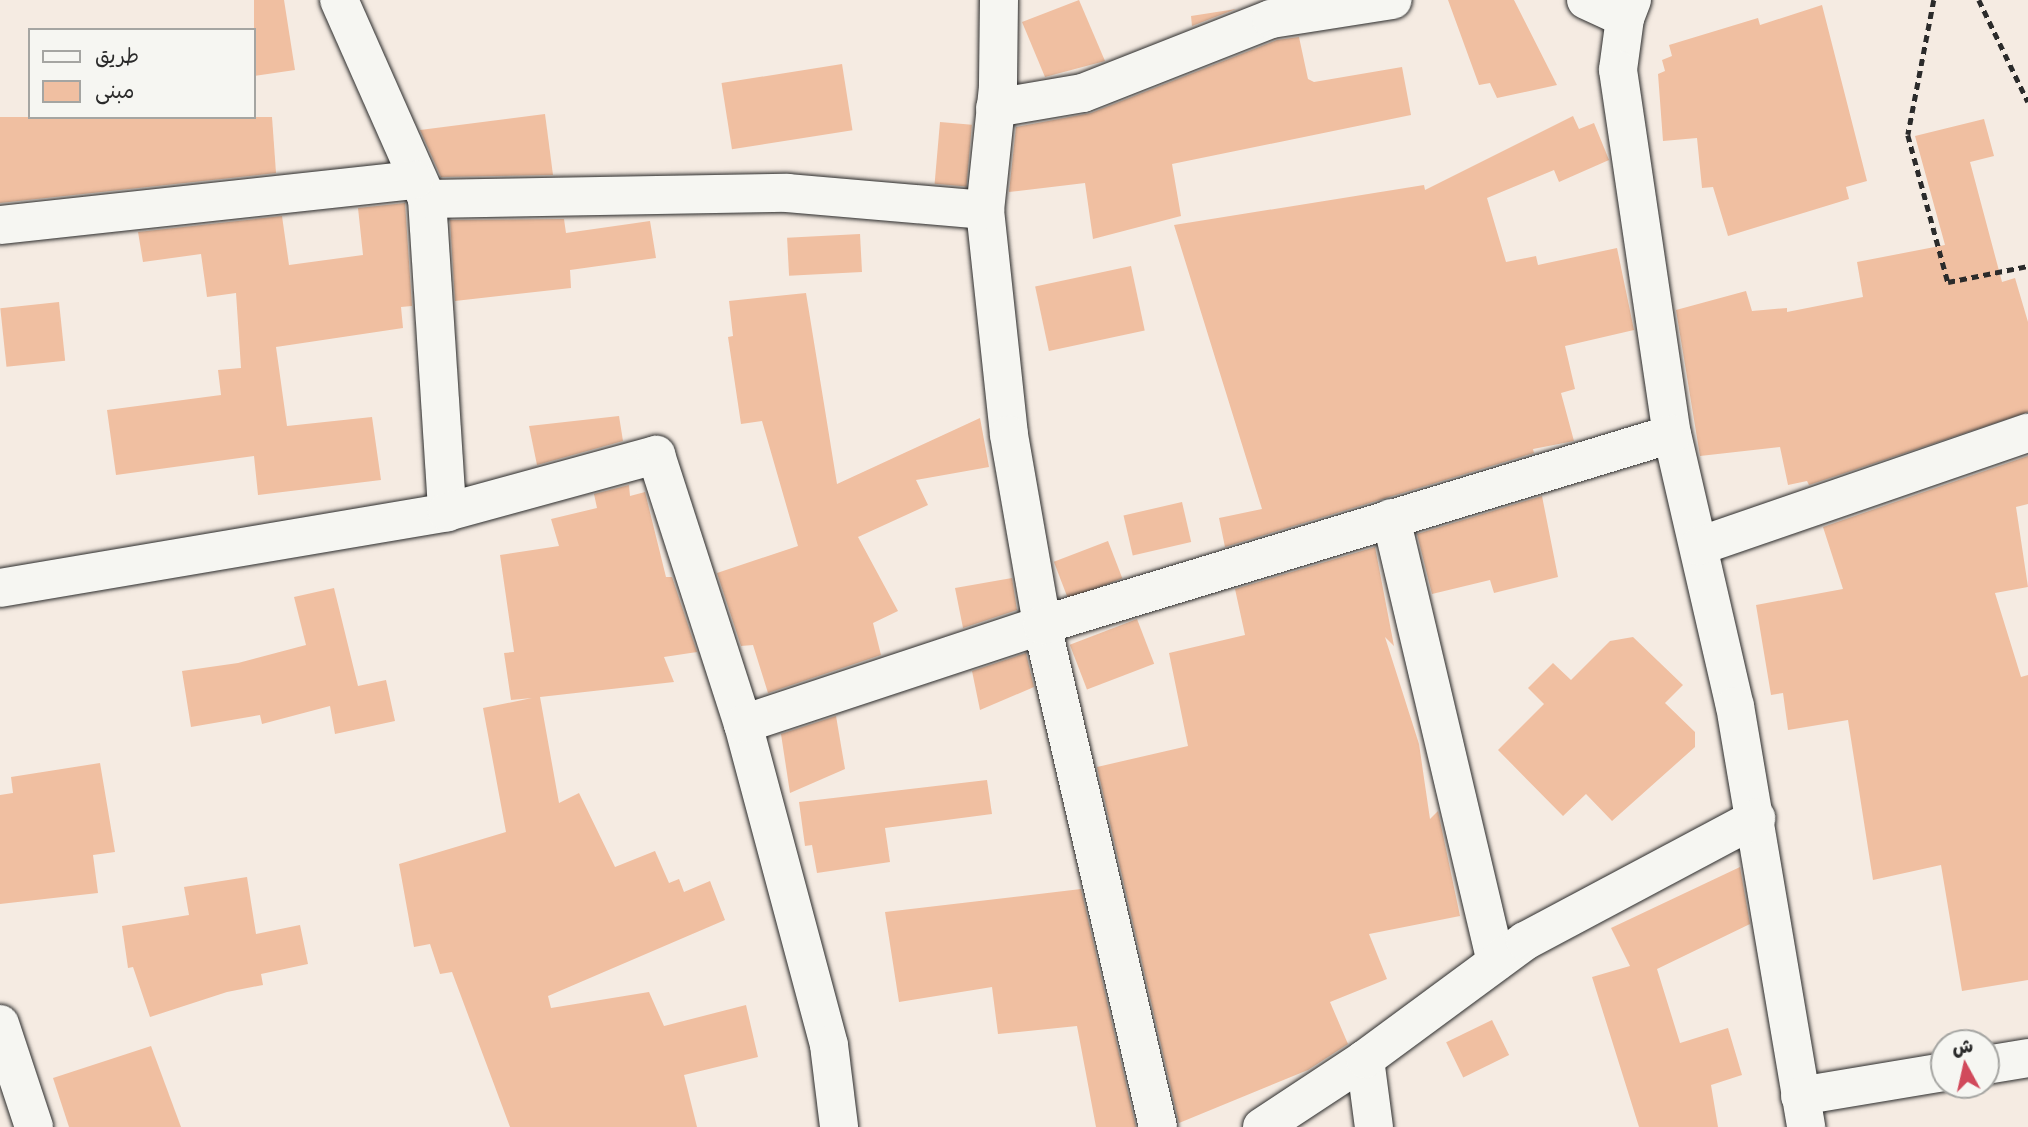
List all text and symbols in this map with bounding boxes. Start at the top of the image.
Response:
legend [28,28,256,119]
text: طريق [95,38,139,70]
text: مبنى [95,73,134,105]
north arrow [1930,1029,2000,1099]
text: ش [1950,1030,1975,1061]

